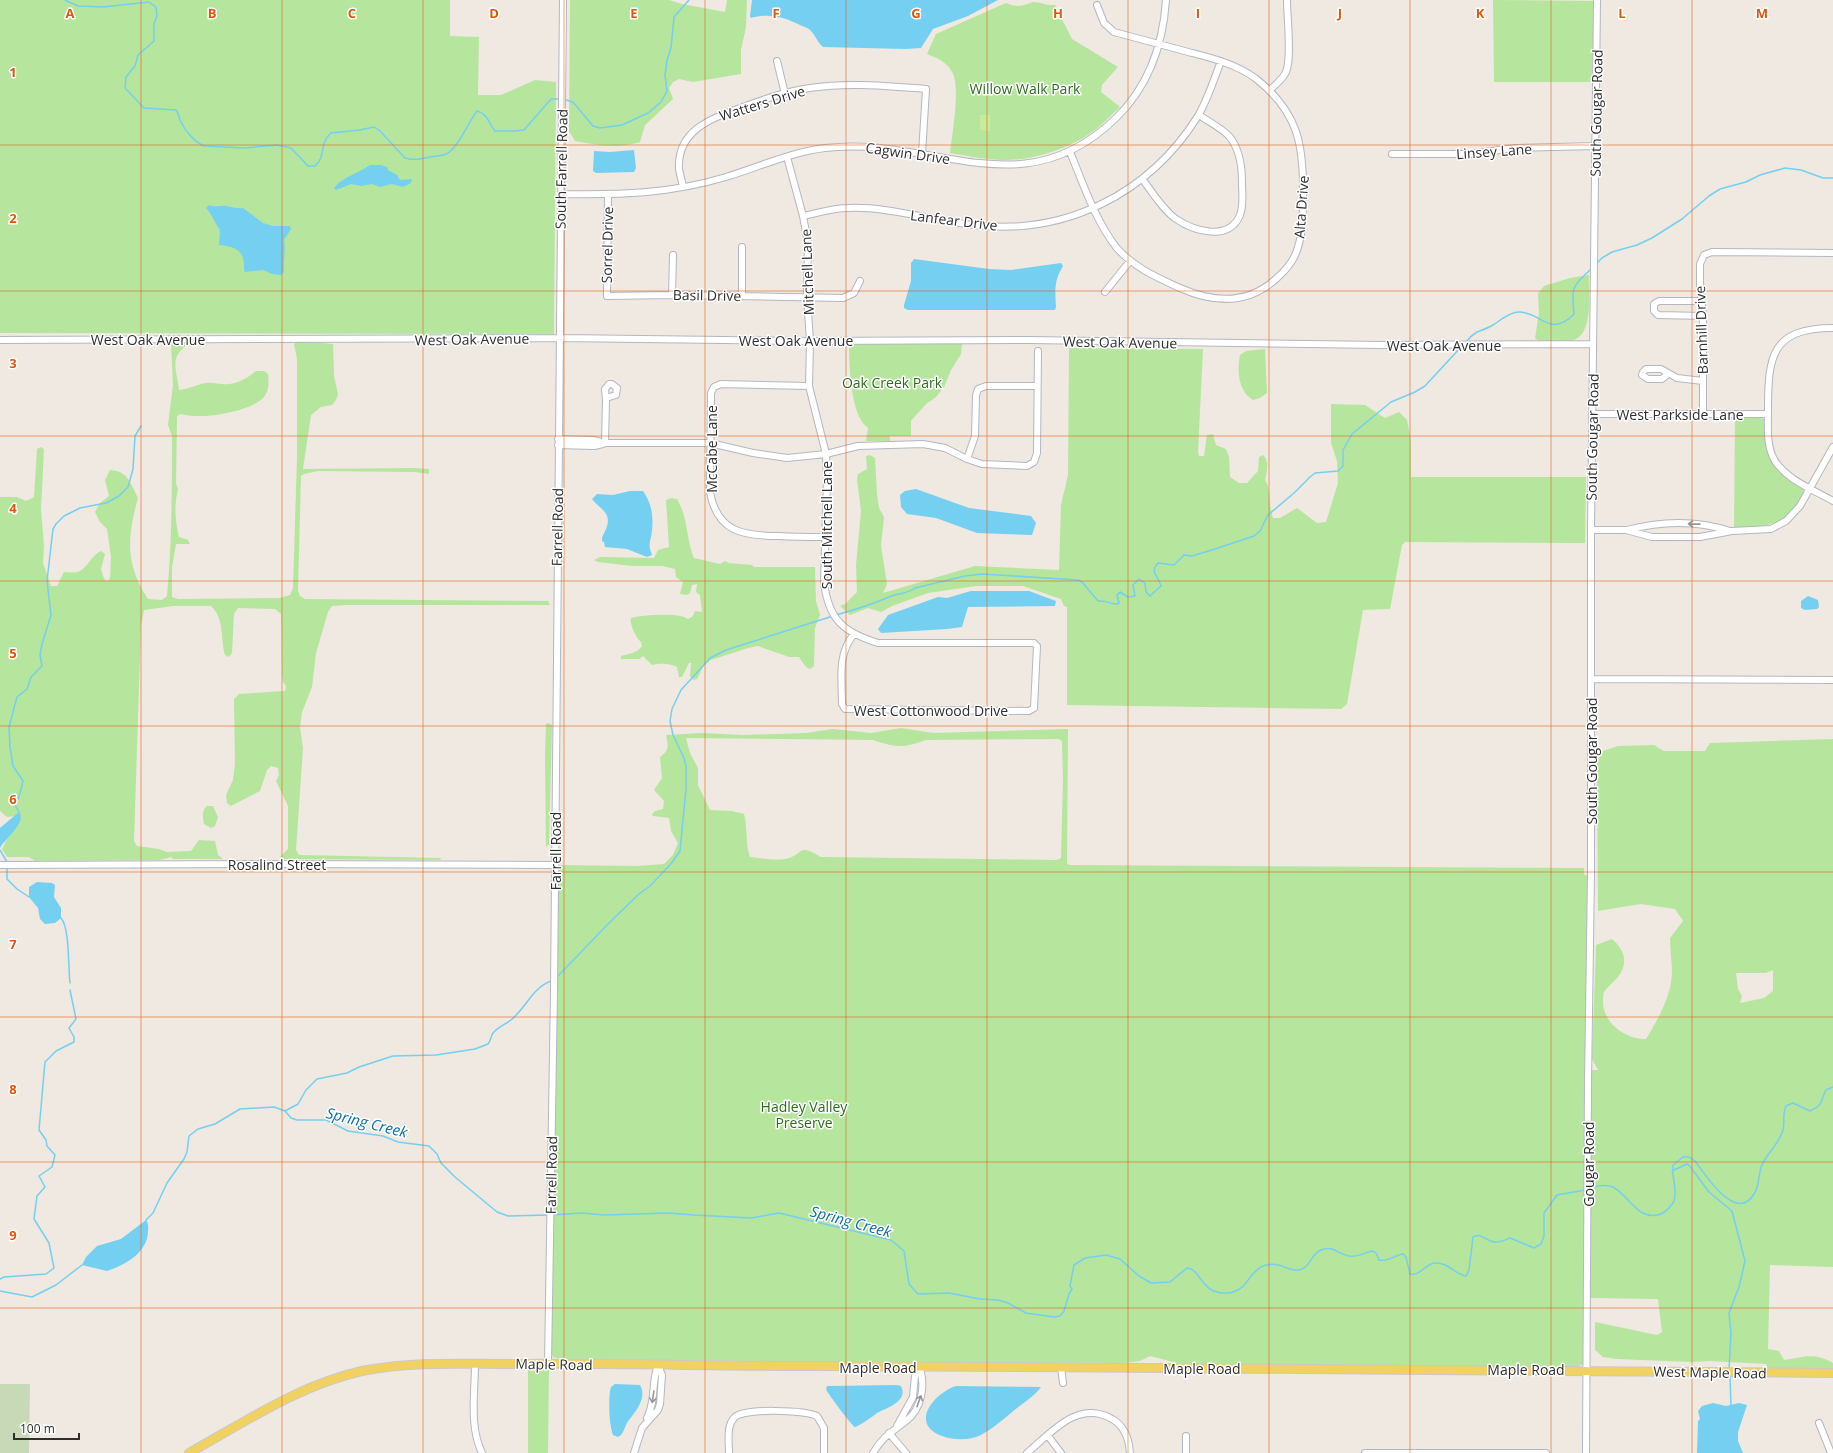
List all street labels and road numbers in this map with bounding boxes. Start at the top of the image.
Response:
street label: South Gougar Road [1585,49,1607,177]
street label: Watters Drive [717,81,807,125]
street label: South Farrell Road [550,109,572,229]
street label: Cagwin Drive [865,138,952,168]
street label: Linsey Lane [1455,139,1533,163]
street label: Alta Drive [1289,175,1313,239]
street label: Lanfear Drive [909,205,999,235]
street label: Sorrel Drive [597,206,617,284]
street label: Mitchell Lane [796,228,818,316]
street label: Basil Drive [673,285,742,305]
street label: Barnhill Drive [1690,285,1712,374]
street label: West Oak Avenue [415,329,530,349]
street label: West Oak Avenue [91,330,205,349]
street label: West Oak Avenue [739,331,853,350]
street label: West Oak Avenue [1063,332,1178,352]
street label: West Oak Avenue [1387,336,1501,355]
street label: South Gougar Road [1581,373,1603,501]
street label: McCabe Lane [702,405,721,493]
street label: West Parkside Lane [1616,405,1744,424]
street label: South Mitchell Lane [817,461,836,589]
street label: Farrell Road [547,488,567,566]
street label: South Gougar Road [1582,697,1601,825]
street label: West Cottonwood Drive [854,701,1008,720]
street label: Farrell Road [546,812,565,890]
street label: Rosalind Street [228,855,326,874]
street label: Gougar Road [1579,1121,1598,1207]
street label: Farrell Road [541,1136,561,1214]
street label: Maple Road [515,1354,593,1374]
street label: Maple Road [839,1358,917,1377]
street label: Maple Road [1163,1359,1241,1378]
street label: Maple Road [1487,1360,1565,1379]
street label: West Maple Road [1653,1362,1767,1382]

